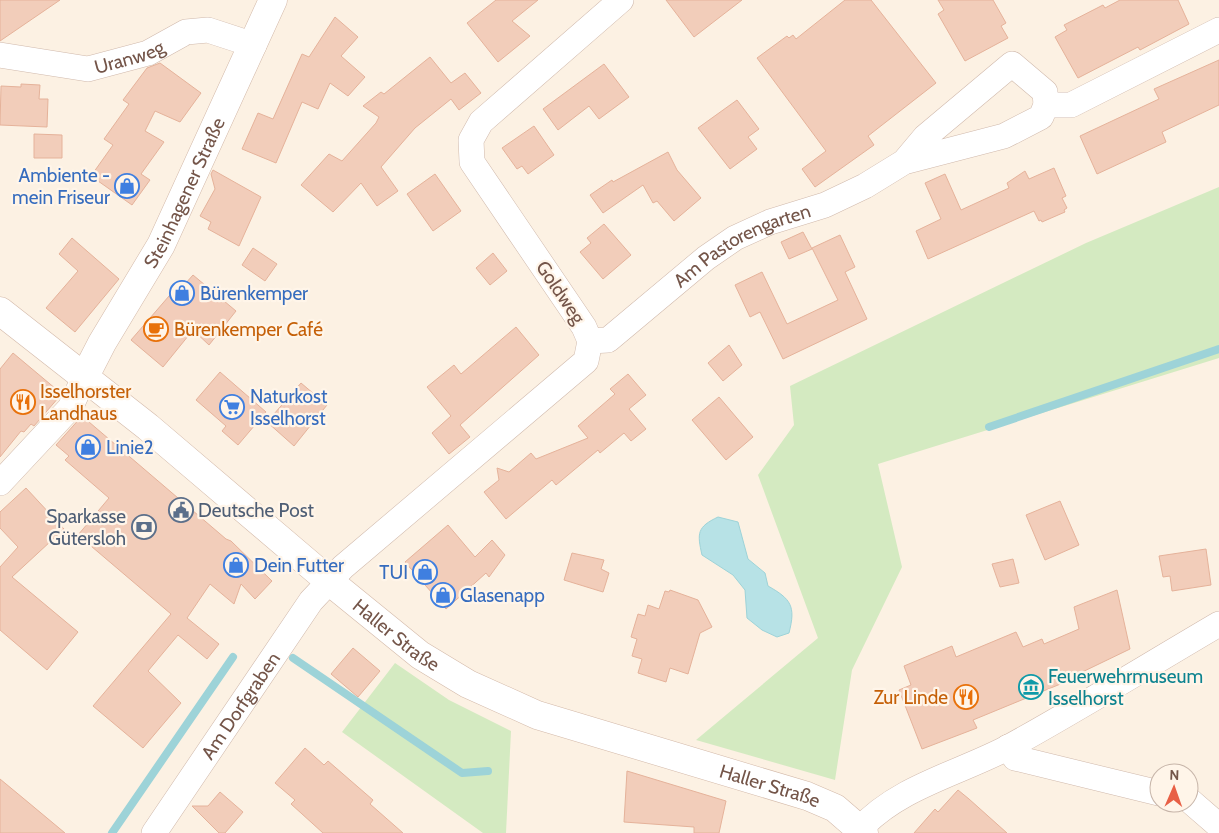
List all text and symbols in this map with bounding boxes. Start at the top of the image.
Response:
street label: Uranweg [92,35,169,79]
street label: Steinhagener Straße [139,114,230,272]
place label: Ambiente - mein Friseur [12,164,110,209]
shop icon: Ambiente - mein Friseur [114,173,140,199]
street label: Am Pastorengarten [669,199,813,292]
street label: Goldweg [531,256,590,329]
shop icon: Bürenkemper [169,280,195,306]
place label: Bürenkemper [200,282,308,305]
cafe icon: Bürenkemper Café [143,316,169,342]
place label: Bürenkemper Café [174,318,323,341]
place label: Isselhorster Landhaus [40,380,131,425]
place label: Naturkost Isselhorst [250,385,328,430]
restaurant icon: Isselhorster Landhaus [10,389,36,415]
supermarket icon: Naturkost Isselhorst [219,394,245,420]
shop icon: Linie2 [75,434,101,460]
place label: Linie2 [106,436,154,459]
public building icon: Deutsche Post [168,497,194,523]
place label: Deutsche Post [198,499,315,522]
place label: Sparkasse Gütersloh [46,505,126,550]
bank icon: Sparkasse Gütersloh [131,514,157,540]
shop icon: Dein Futter [223,552,249,578]
place label: Dein Futter [254,554,344,577]
shop icon: TUI [412,559,438,585]
place label: TUI [379,561,408,584]
shop icon: Glasenapp [430,582,456,608]
place label: Glasenapp [460,584,545,607]
street label: Haller Straße [348,594,444,676]
street label: Am Dorfgraben [196,648,285,764]
place label: Feuerwehrmuseum Isselhorst [1048,665,1203,710]
museum icon: Feuerwehrmuseum Isselhorst [1018,674,1044,700]
restaurant icon: Zur Linde [953,684,979,710]
place label: Zur Linde [874,686,948,709]
street label: Haller Straße [717,759,824,812]
north arrow [1149,763,1199,813]
text: N [1169,766,1180,784]

